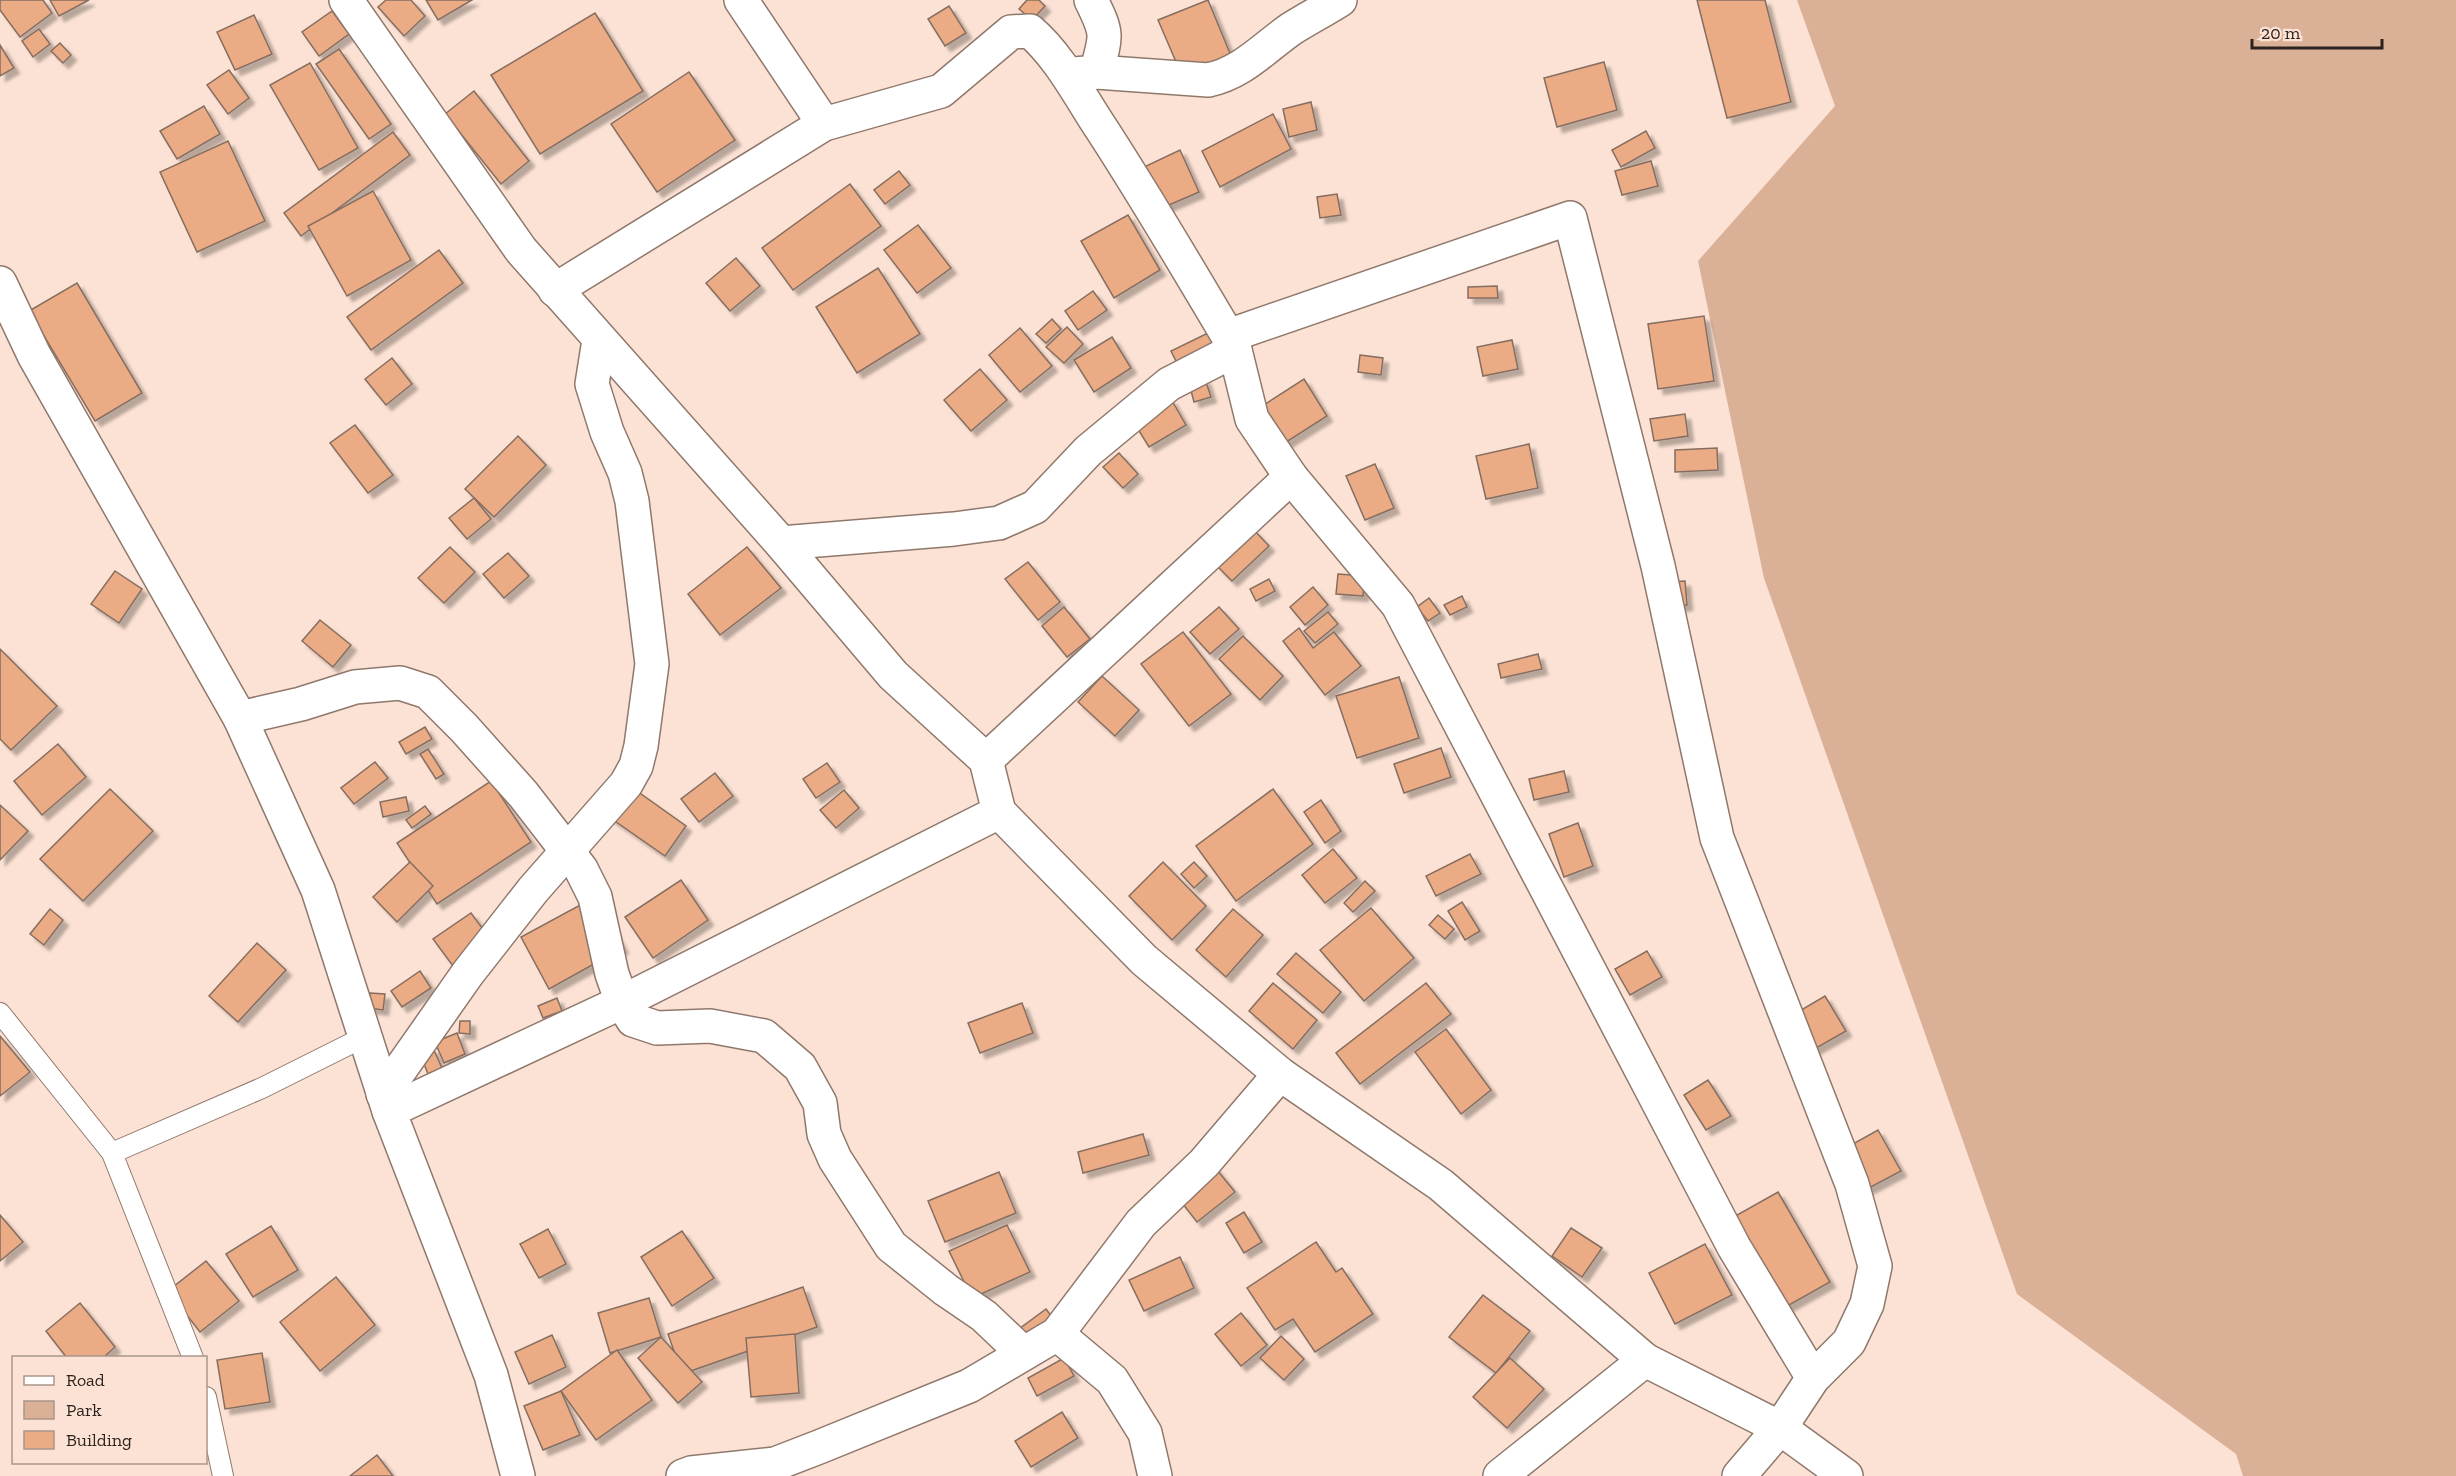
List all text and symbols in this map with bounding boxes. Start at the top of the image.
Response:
scale bar [2252,12,2382,50]
text: 20 m [2261,22,2301,44]
legend [12,1356,207,1464]
text: Road [66,1369,105,1391]
text: Park [66,1399,102,1421]
text: Building [66,1429,132,1451]

